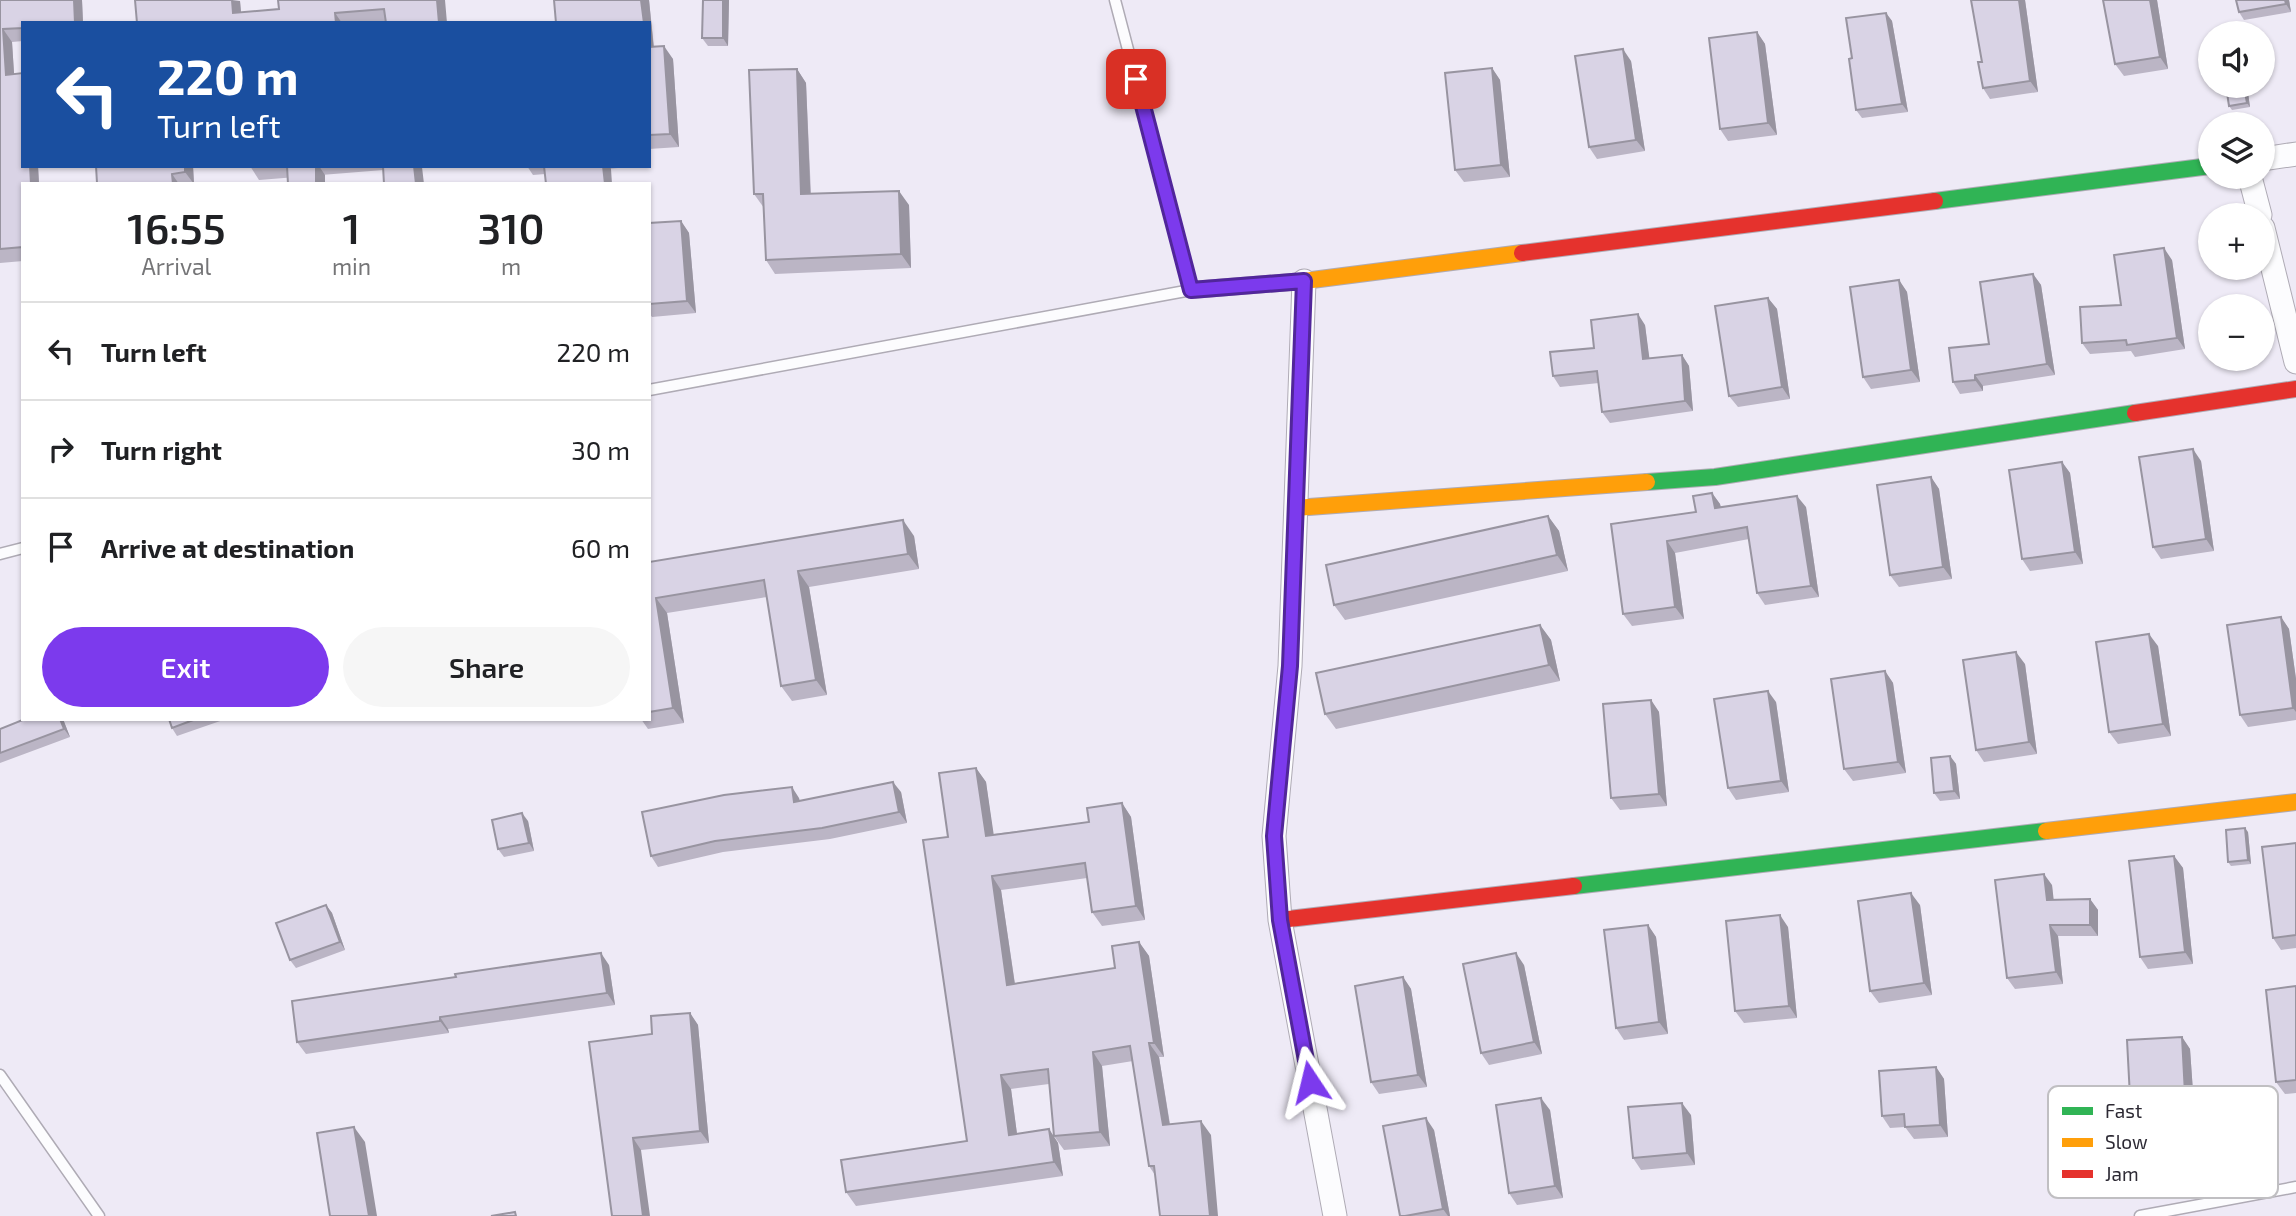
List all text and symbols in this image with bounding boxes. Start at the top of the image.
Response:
map controls [2198,21,2275,371]
button: sound [2198,21,2275,98]
text: 220 m [157,46,299,105]
icon: left [42,49,133,140]
pin [1106,49,1166,109]
icon: arrive [1117,60,1155,98]
text: Turn left [157,106,281,144]
button: layers [2198,112,2275,189]
text: 16:55 [127,202,226,252]
text: 1 [343,202,360,252]
text: 310 [477,202,545,252]
button: + [2198,203,2275,280]
text: Arrival [141,252,211,280]
text: min [332,252,371,280]
text: m [501,252,521,280]
button: − [2198,294,2275,371]
icon: left [42,332,80,370]
text: Turn left [101,336,207,367]
text: 220 m [557,336,630,367]
icon: right [42,430,80,468]
text: Turn right [101,434,222,465]
text: 30 m [571,434,630,465]
icon: arrive [42,528,80,566]
text: Arrive at destination [101,532,354,563]
text: 60 m [571,532,630,563]
button: Exit [42,627,329,707]
button: Share [343,627,630,707]
position arrow [1273,1045,1347,1119]
legend [2048,1086,2278,1198]
text: Fast [2105,1099,2142,1122]
text: Slow [2105,1130,2148,1153]
text: Jam [2105,1162,2139,1185]

